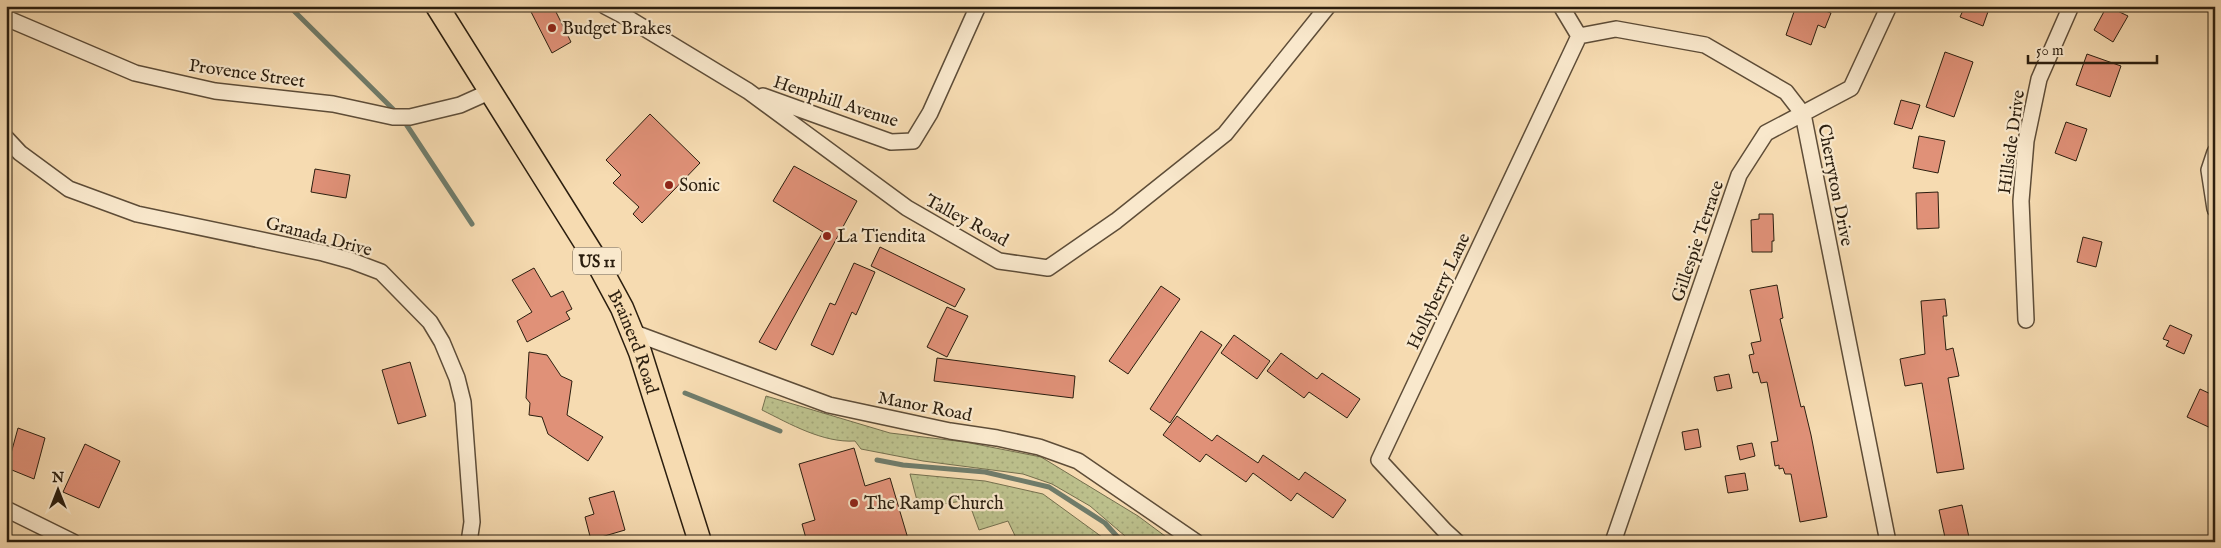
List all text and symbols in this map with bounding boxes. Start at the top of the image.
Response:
place label: Budget Brakes [562,18,671,41]
marker: Budget Brakes [546,22,558,34]
scale bar [2028,32,2157,64]
text: 50 m [2036,41,2064,60]
street label: Provence Street [187,55,306,94]
street label: Hemphill Avenue [770,71,901,133]
street label: Hillside Drive [1994,89,2031,196]
street label: Cherryton Drive [1811,122,1858,248]
place label: Sonic [679,175,720,198]
street label: Gillespie Terrace [1667,178,1730,305]
marker: Sonic [663,179,675,191]
street label: Talley Road [921,190,1012,253]
street label: Granada Drive [263,212,374,263]
place label: La Tiendita [837,226,926,249]
marker: La Tiendita [821,230,833,242]
street label: Hollyberry Lane [1402,230,1476,353]
road number: US 11 [573,248,621,274]
street label: Brainerd Road [601,286,663,397]
street label: Manor Road [876,387,974,428]
north arrow [32,466,82,516]
text: N [51,469,64,487]
place label: The Ramp Church [864,493,1004,516]
marker: The Ramp Church [848,497,860,509]

